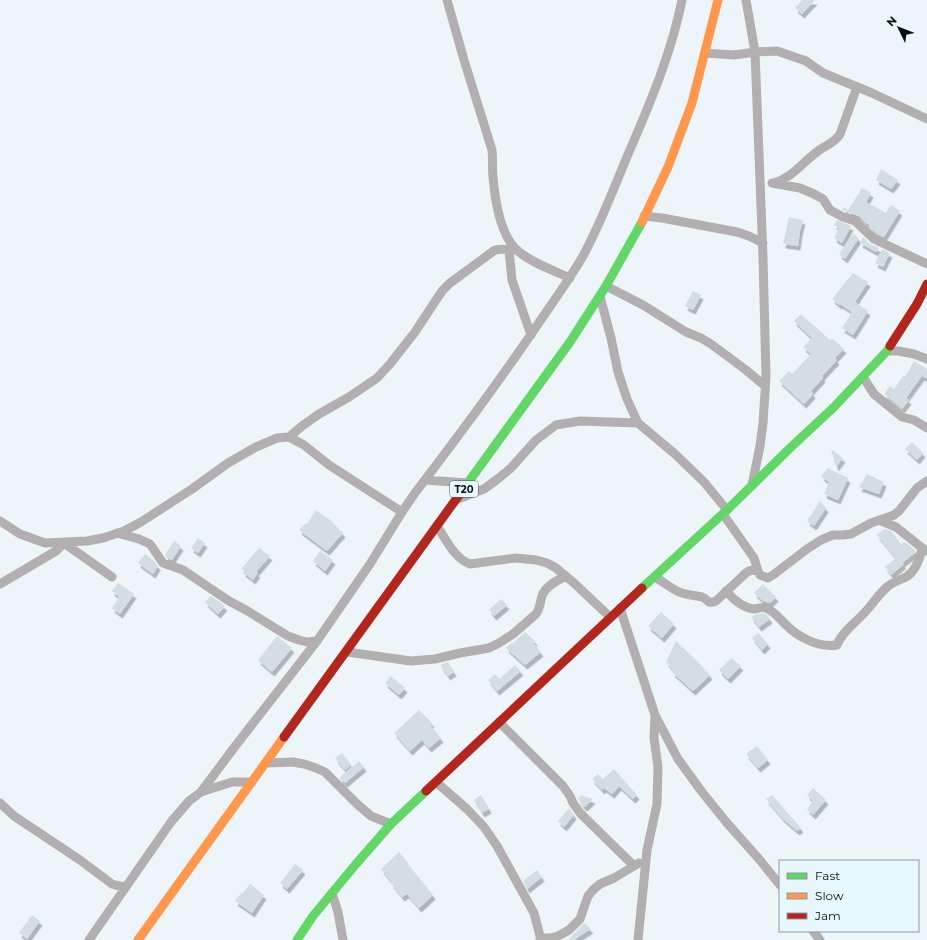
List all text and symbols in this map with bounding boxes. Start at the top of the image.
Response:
north arrow [879,8,919,48]
text: N [884,13,900,29]
road number: T20 [450,481,478,497]
legend [779,860,919,932]
text: Fast [815,868,840,883]
text: Slow [815,888,844,903]
text: Jam [814,908,841,923]

